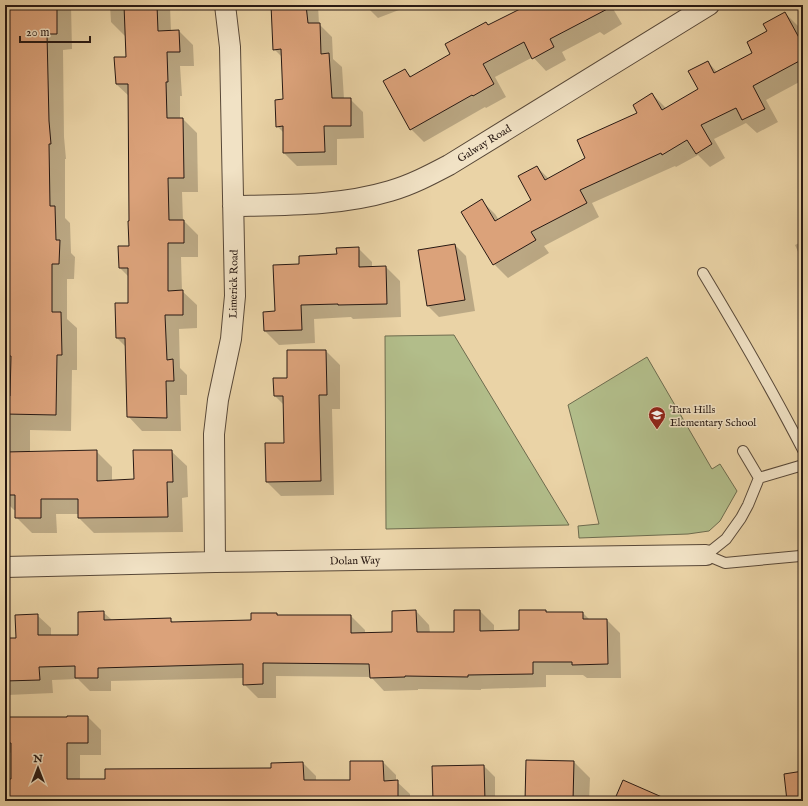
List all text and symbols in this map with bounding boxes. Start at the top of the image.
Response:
scale bar [20,18,90,44]
text: 20 m [26,25,49,40]
street label: Galway Road [455,122,514,166]
street label: Limerick Road [226,249,242,319]
place label: Tara Hills Elementary School [670,403,756,430]
school or university icon: Tara Hills Elementary School [647,405,667,430]
street label: Dolan Way [330,554,381,568]
north arrow [18,748,58,788]
text: N [32,752,43,766]

